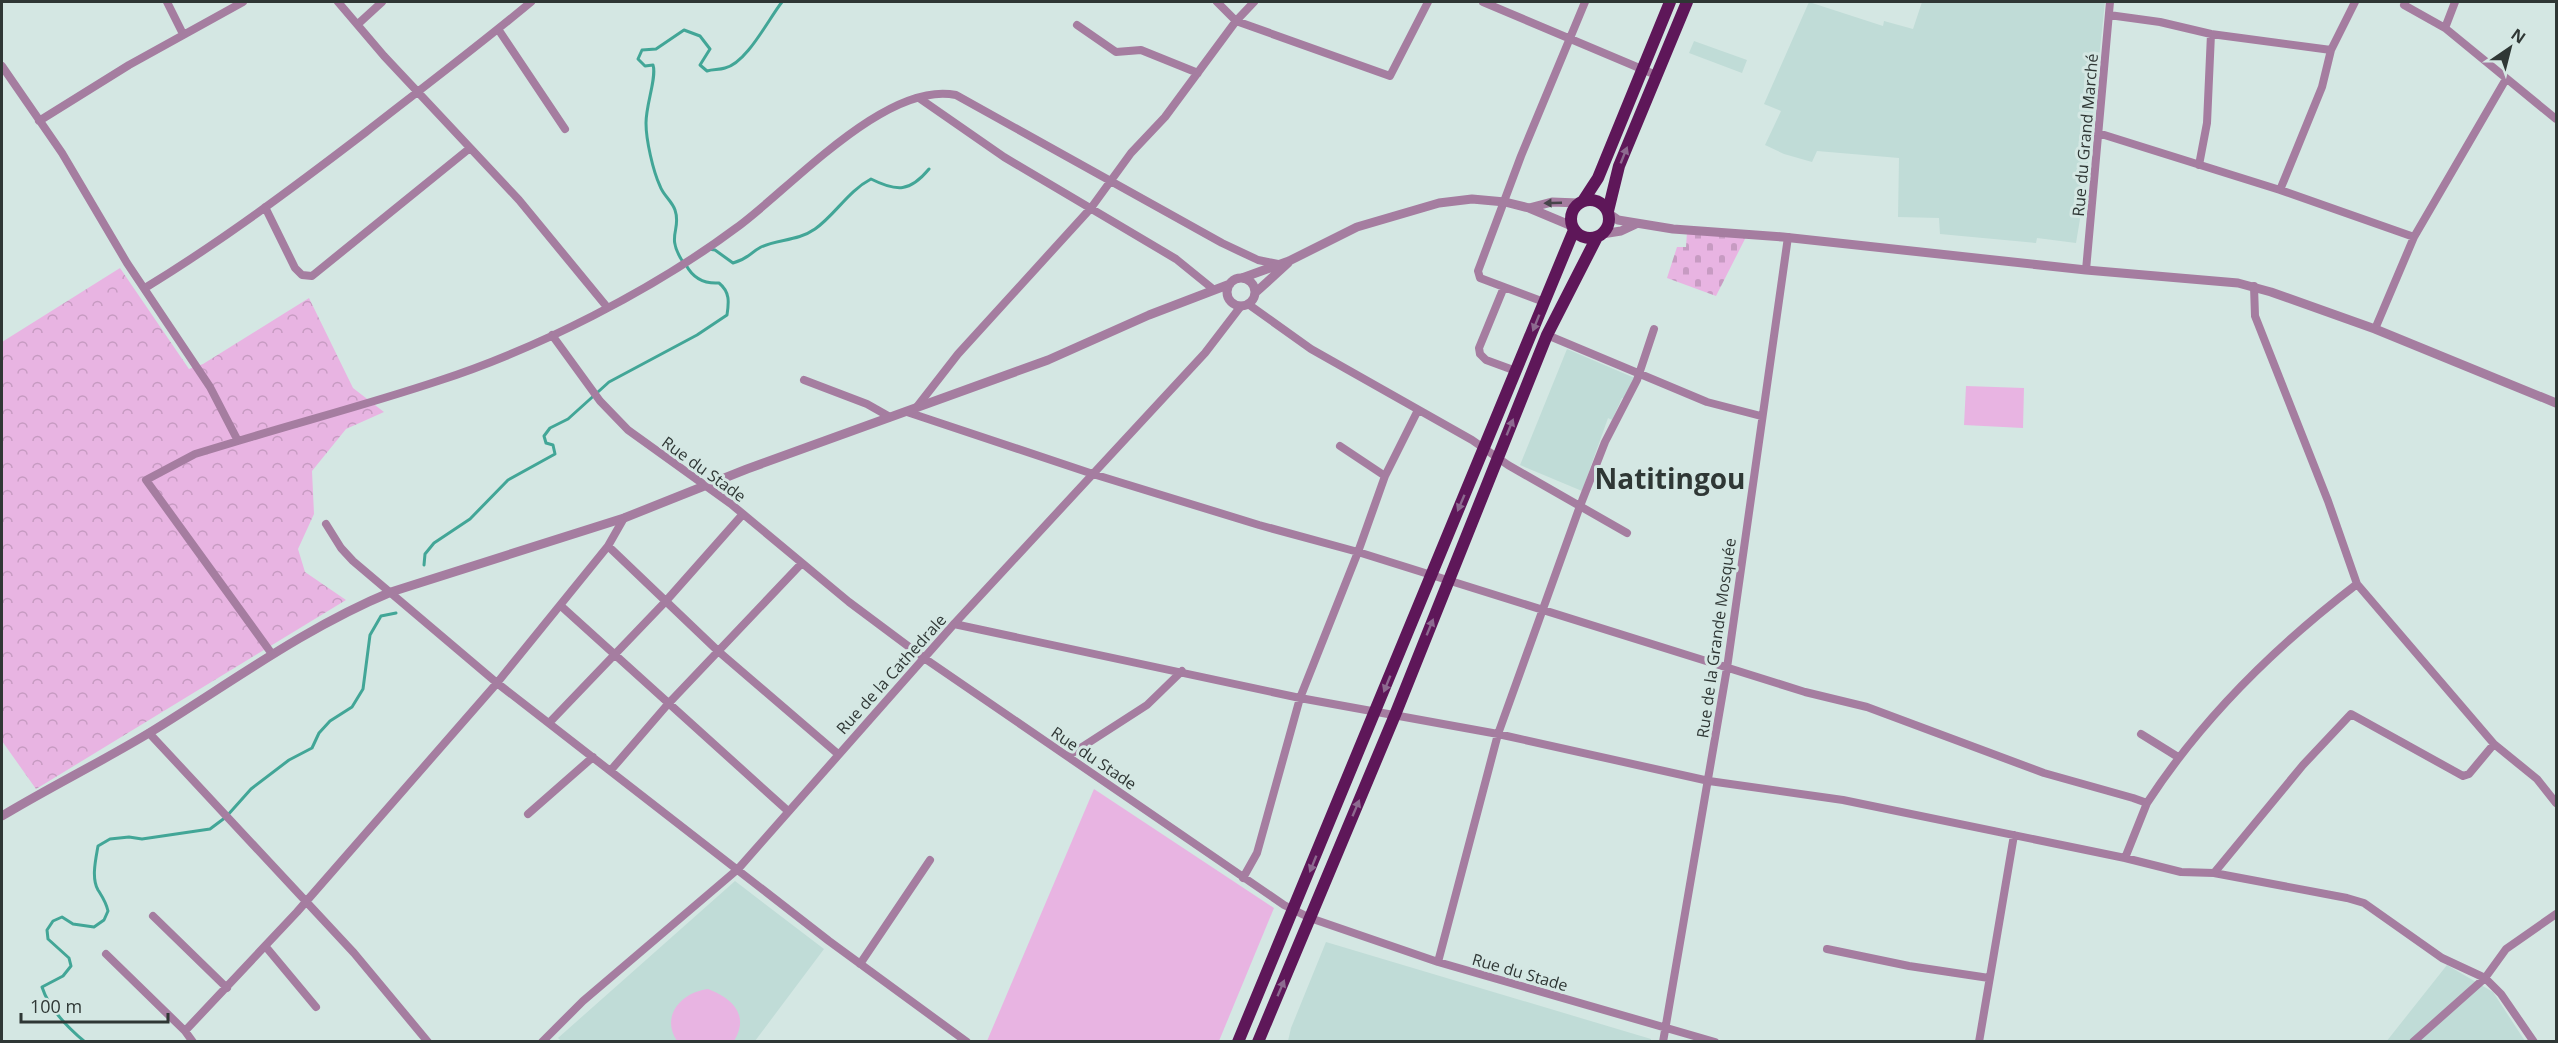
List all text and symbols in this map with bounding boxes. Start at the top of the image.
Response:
north arrow [2480,18,2540,78]
text: N [2507,23,2530,48]
street label: Rue du Grand Marché [2067,52,2103,217]
one-way arrow [1620,146,1629,164]
one-way arrow [1544,199,1563,208]
one-way arrow [1531,315,1541,333]
one-way arrow [1506,418,1515,436]
street label: Rue du Stade [658,431,750,507]
district label: Natitingou [1594,459,1746,497]
one-way arrow [1456,495,1466,513]
street label: Rue de la Grande Mosquée [1691,537,1741,739]
street label: Rue de la Cathedrale [831,609,951,739]
one-way arrow [1425,618,1435,636]
one-way arrow [1382,675,1392,693]
street label: Rue du Stade [1047,721,1141,795]
one-way arrow [1352,799,1361,817]
one-way arrow [1308,855,1317,873]
street label: Rue du Stade [1470,948,1570,996]
one-way arrow [1276,978,1286,996]
scale bar [21,986,168,1024]
text: 100 m [30,994,82,1018]

